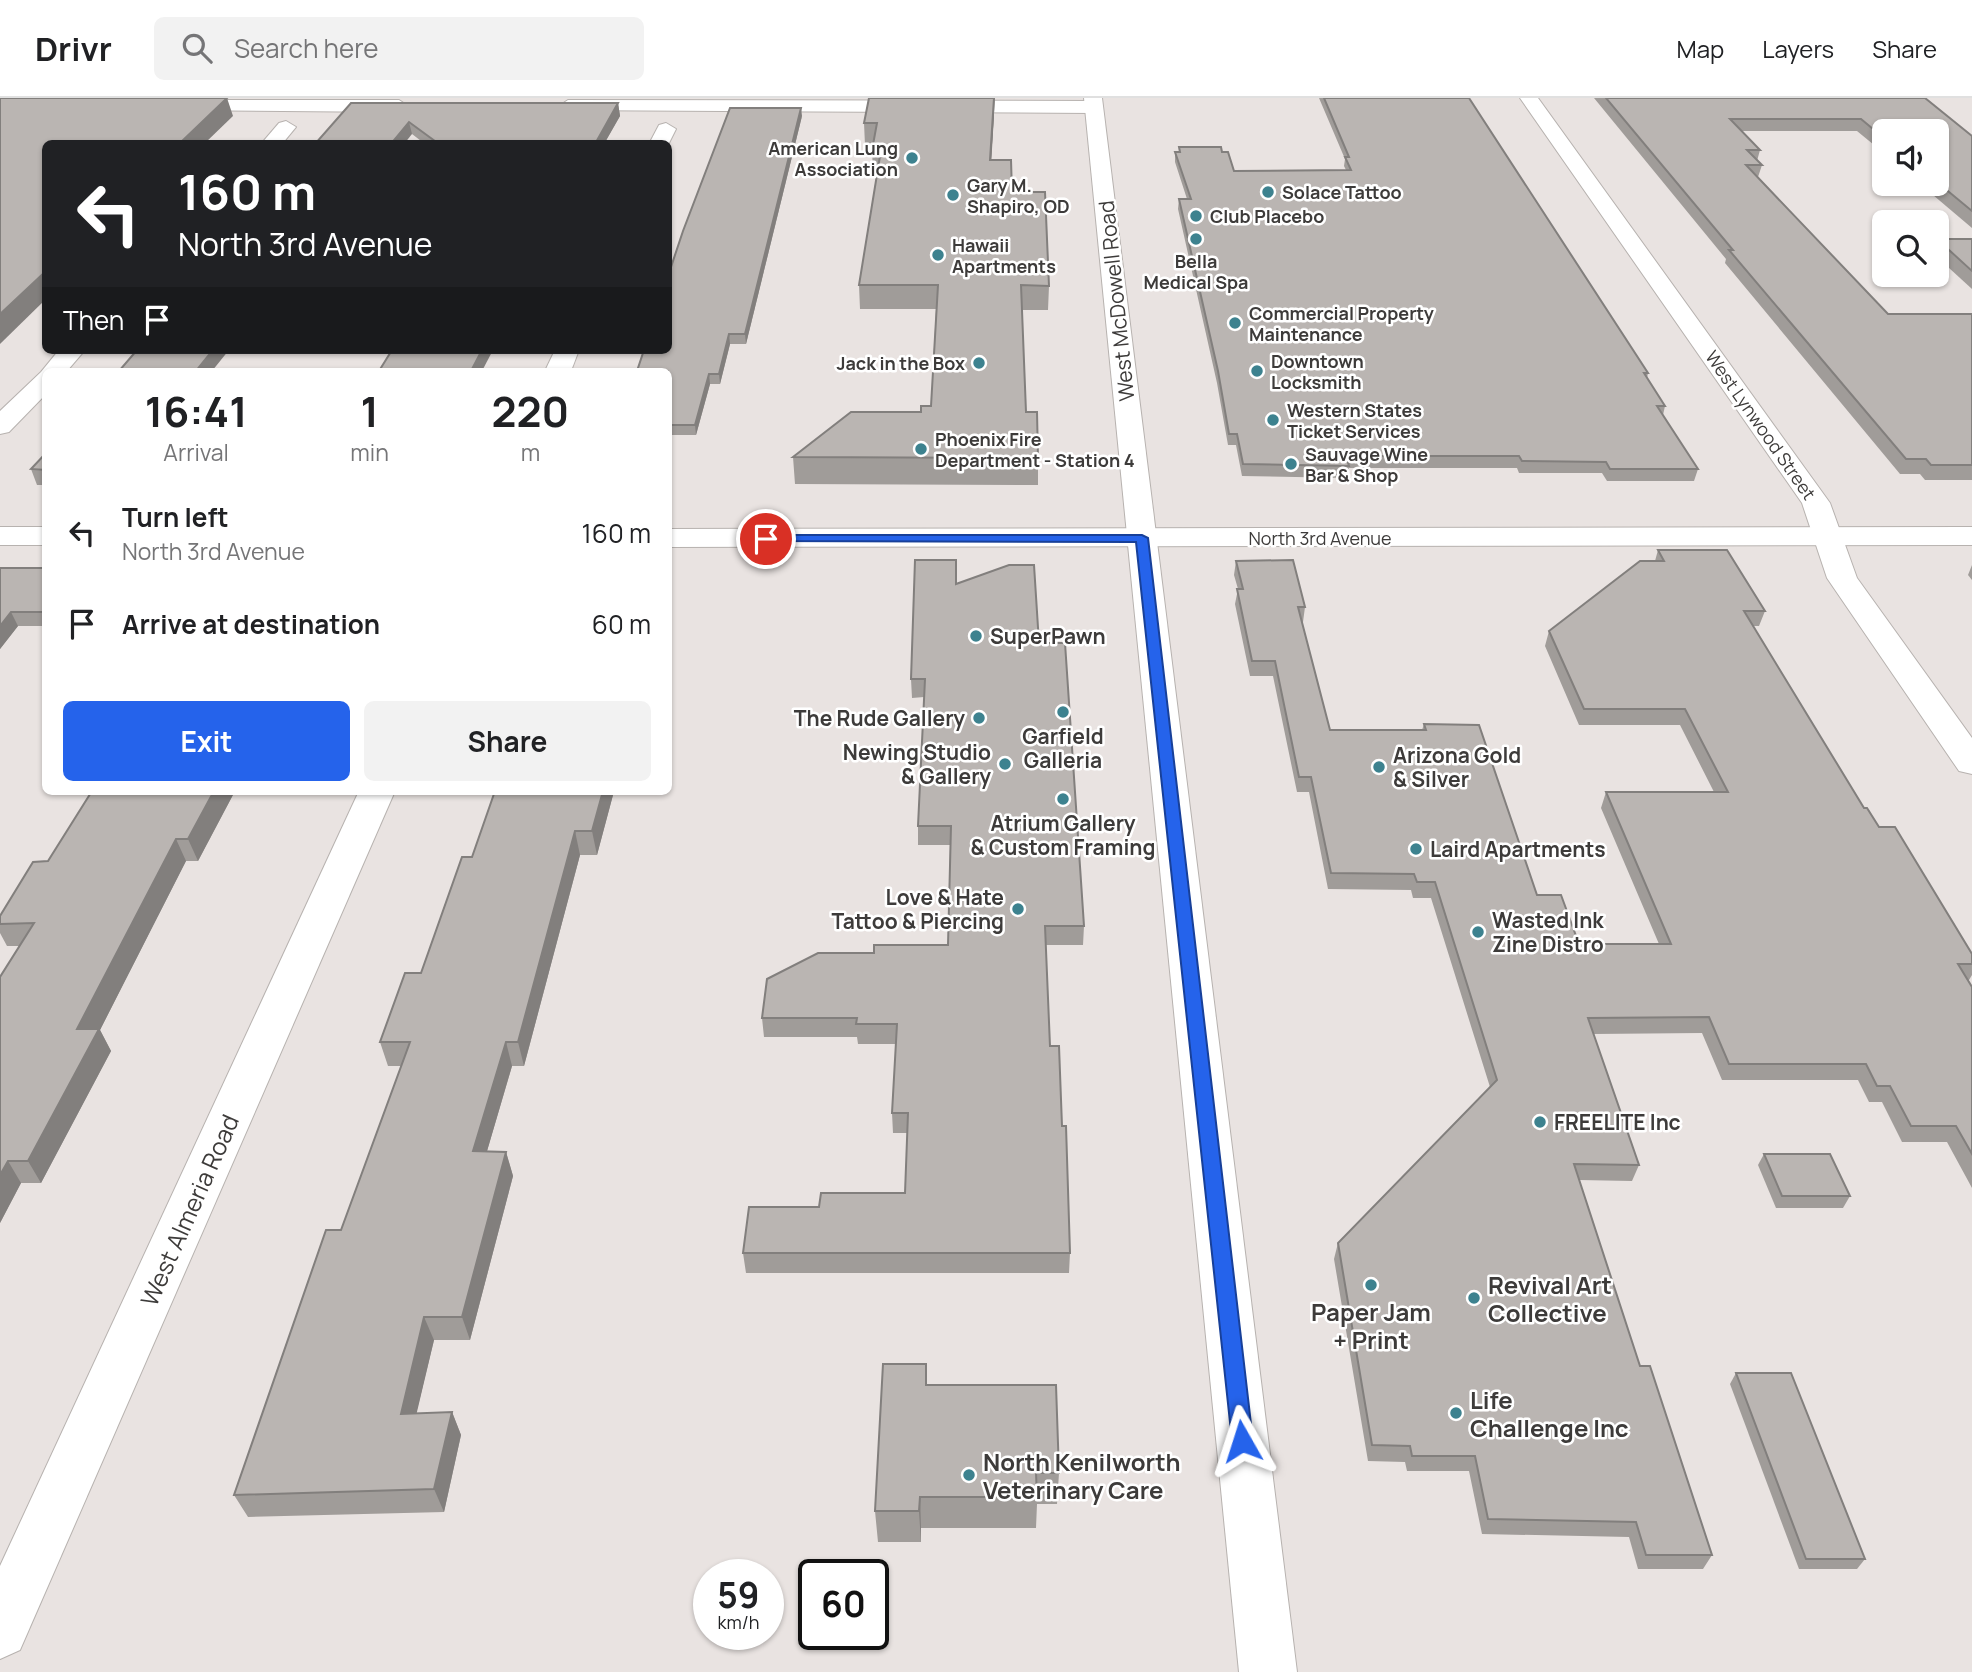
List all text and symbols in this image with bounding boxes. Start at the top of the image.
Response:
search box [154,17,644,80]
text: Drivr [35,26,112,71]
icon: search [178,29,216,67]
text: Search here [234,30,378,66]
text: Map [1677,32,1724,65]
text: Layers [1762,32,1834,65]
text: Share [1872,32,1937,65]
map controls [1872,119,1949,287]
button: sound [1872,119,1949,196]
place label: American Lung Association [768,136,898,181]
marker: American Lung Association [904,150,920,166]
text: 160 m [178,158,316,225]
icon: left [63,168,154,259]
place label: Gary M. Shapiro, OD [967,173,1070,218]
place label: Solace Tattoo [1282,180,1402,204]
marker: Solace Tattoo [1260,184,1276,200]
marker: Gary M. Shapiro, OD [945,187,961,203]
street label: West McDowell Road [1092,199,1140,403]
place label: Club Placebo [1210,204,1324,228]
marker: Club Placebo [1188,208,1204,224]
button: search [1872,210,1949,287]
text: North 3rd Avenue [178,222,432,266]
marker: Bella Medical Spa [1188,231,1204,247]
place label: Hawaii Apartments [952,233,1056,278]
marker: Hawaii Apartments [930,247,946,263]
place label: Bella Medical Spa [1144,249,1248,294]
icon: arrive [138,301,176,339]
place label: Commercial Property Maintenance [1249,301,1434,346]
text: Then [63,302,124,338]
marker: Commercial Property Maintenance [1227,315,1243,331]
street label: West Lynwood Street [1700,346,1822,504]
place label: Downtown Locksmith [1271,349,1364,394]
place label: Jack in the Box [836,351,965,375]
marker: Jack in the Box [971,355,987,371]
marker: Downtown Locksmith [1249,363,1265,379]
text: 16:41 [145,382,248,440]
text: 1 [360,382,379,440]
text: 220 [492,382,569,440]
place label: Western States Ticket Services [1287,398,1422,443]
marker: Western States Ticket Services [1265,412,1281,428]
place label: Phoenix Fire Department - Station 4 [935,427,1135,472]
text: Arrival [163,436,229,468]
text: min [350,436,389,468]
text: m [521,436,540,468]
marker: Phoenix Fire Department - Station 4 [913,441,929,457]
place label: Sauvage Wine Bar & Shop [1305,442,1428,487]
marker: Sauvage Wine Bar & Shop [1283,456,1299,472]
text: Turn left [122,499,229,535]
pin [736,509,796,569]
icon: left [63,514,101,552]
text: 160 m [582,515,651,551]
icon: arrive [747,520,785,558]
street label: North 3rd Avenue [1248,526,1392,550]
text: North 3rd Avenue [122,535,305,567]
icon: arrive [63,605,101,643]
text: Arrive at destination [122,606,380,642]
text: 60 m [592,606,651,642]
place label: SuperPawn [990,622,1106,650]
marker: SuperPawn [968,628,984,644]
button: Exit [63,701,350,781]
button: Share [364,701,651,781]
place label: The Rude Gallery [794,704,965,732]
marker: Garfield Galleria [1055,704,1071,720]
marker: The Rude Gallery [971,710,987,726]
place label: Garfield Galleria [1022,722,1104,774]
place label: Newing Studio & Gallery [843,738,991,790]
place label: Arizona Gold & Silver [1393,741,1521,793]
marker: Newing Studio & Gallery [997,756,1013,772]
marker: Arizona Gold & Silver [1371,759,1387,775]
marker: Atrium Gallery & Custom Framing [1055,791,1071,807]
place label: Atrium Gallery & Custom Framing [971,809,1155,861]
place label: Laird Apartments [1430,835,1606,863]
marker: Laird Apartments [1408,841,1424,857]
place label: Love & Hate Tattoo & Piercing [831,883,1004,935]
marker: Love & Hate Tattoo & Piercing [1010,901,1026,917]
place label: Wasted Ink Zine Distro [1492,906,1604,958]
marker: Wasted Ink Zine Distro [1470,924,1486,940]
place label: FREELITE Inc [1554,1108,1681,1136]
street label: West Almeria Road [132,1109,246,1311]
marker: FREELITE Inc [1532,1114,1548,1130]
place label: Revival Art Collective [1488,1268,1612,1329]
marker: Paper Jam + Print [1363,1277,1379,1293]
marker: Revival Art Collective [1466,1290,1482,1306]
place label: Paper Jam + Print [1311,1295,1431,1356]
place label: Life Challenge Inc [1470,1383,1629,1444]
position arrow [1205,1404,1279,1478]
marker: Life Challenge Inc [1448,1405,1464,1421]
place label: North Kenilworth Veterinary Care [983,1445,1181,1506]
marker: North Kenilworth Veterinary Care [961,1467,977,1483]
speed limit sign: 60 [798,1559,889,1650]
text: 59 [717,1571,760,1619]
text: km/h [718,1610,759,1634]

